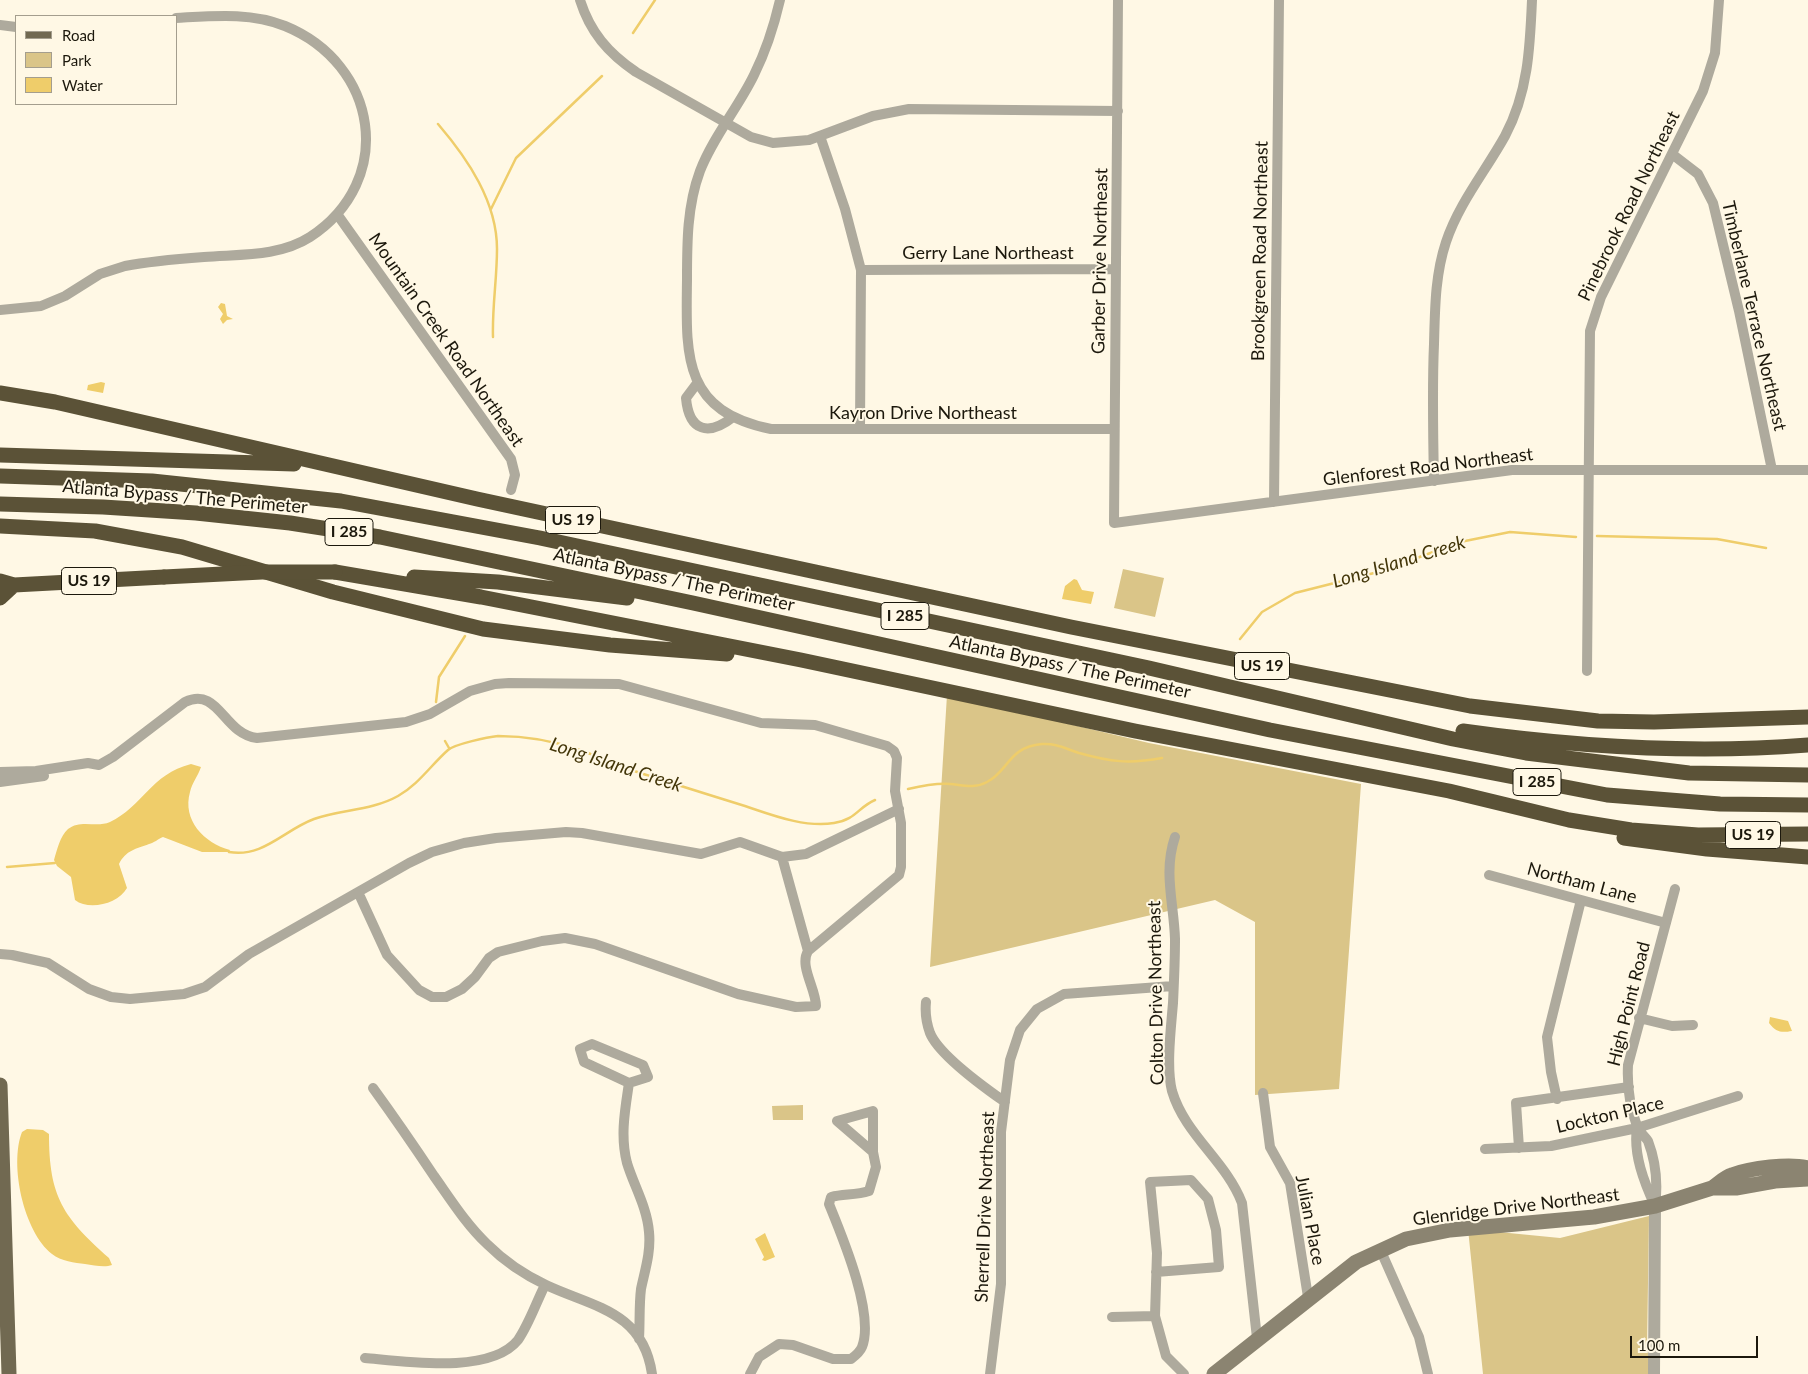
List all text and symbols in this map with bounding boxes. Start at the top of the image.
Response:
legend [15,15,178,105]
text: Road [62,26,95,44]
text: Park [62,51,91,69]
text: Water [62,76,103,94]
street label: Pinebrook Road Northeast [1573,107,1685,305]
street label: Brookgreen Road Northeast [1247,141,1273,361]
street label: Garber Drive Northeast [1088,168,1112,354]
street label: Timberlane Terrace Northeast [1717,199,1791,433]
street label: Mountain Creek Road Northeast [364,229,528,451]
street label: Gerry Lane Northeast [902,242,1074,264]
street label: Kayron Drive Northeast [829,402,1017,424]
street label: Glenforest Road Northeast [1322,443,1534,491]
street label: Atlanta Bypass / The Perimeter [62,476,308,518]
road number: US 19 [546,506,600,534]
road number: I 285 [325,518,373,546]
water label: Long Island Creek [1330,531,1468,593]
street label: Atlanta Bypass / The Perimeter [551,544,797,616]
road number: US 19 [62,568,116,594]
road number: I 285 [881,602,929,630]
street label: Atlanta Bypass / The Perimeter [947,631,1193,703]
road number: US 19 [1234,652,1290,679]
water label: Long Island Creek [547,733,685,797]
road number: I 285 [1513,769,1561,796]
road number: US 19 [1726,822,1780,848]
street label: Northam Lane [1525,858,1639,908]
street label: Colton Drive Northeast [1144,901,1168,1085]
street label: High Point Road [1603,939,1655,1069]
street label: Lockton Place [1554,1092,1666,1138]
street label: Sherrell Drive Northeast [971,1111,999,1303]
street label: Julian Place [1291,1173,1329,1267]
street label: Glenridge Drive Northeast [1411,1184,1621,1230]
scale bar [1633,1326,1760,1358]
text: 100 m [1638,1336,1680,1354]

